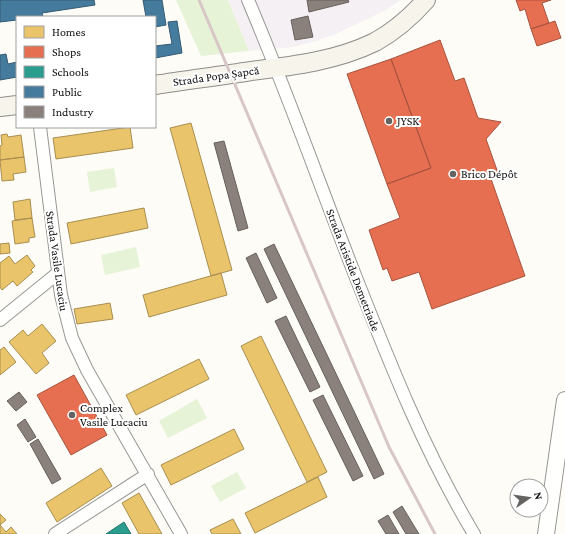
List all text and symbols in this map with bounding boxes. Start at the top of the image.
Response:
legend [16,16,156,128]
text: Homes [52,25,86,39]
text: Shops [52,45,81,59]
street label: Strada Popa Șapcă [172,63,261,90]
text: Schools [52,65,89,79]
text: Public [52,85,82,99]
text: Industry [52,105,94,119]
place label: JYSK [396,114,419,128]
marker: JYSK [384,116,394,126]
place label: Brico Dépôt [461,167,519,181]
marker: Brico Dépôt [448,169,458,179]
street label: Strada Aristide Demetriade [323,207,383,333]
street label: Strada Vasile Lucaciu [43,210,71,313]
place label: Complex Vasile Lucaciu [80,401,148,429]
marker: Complex Vasile Lucaciu [67,410,77,420]
north arrow [509,478,549,518]
text: N [532,491,546,501]

